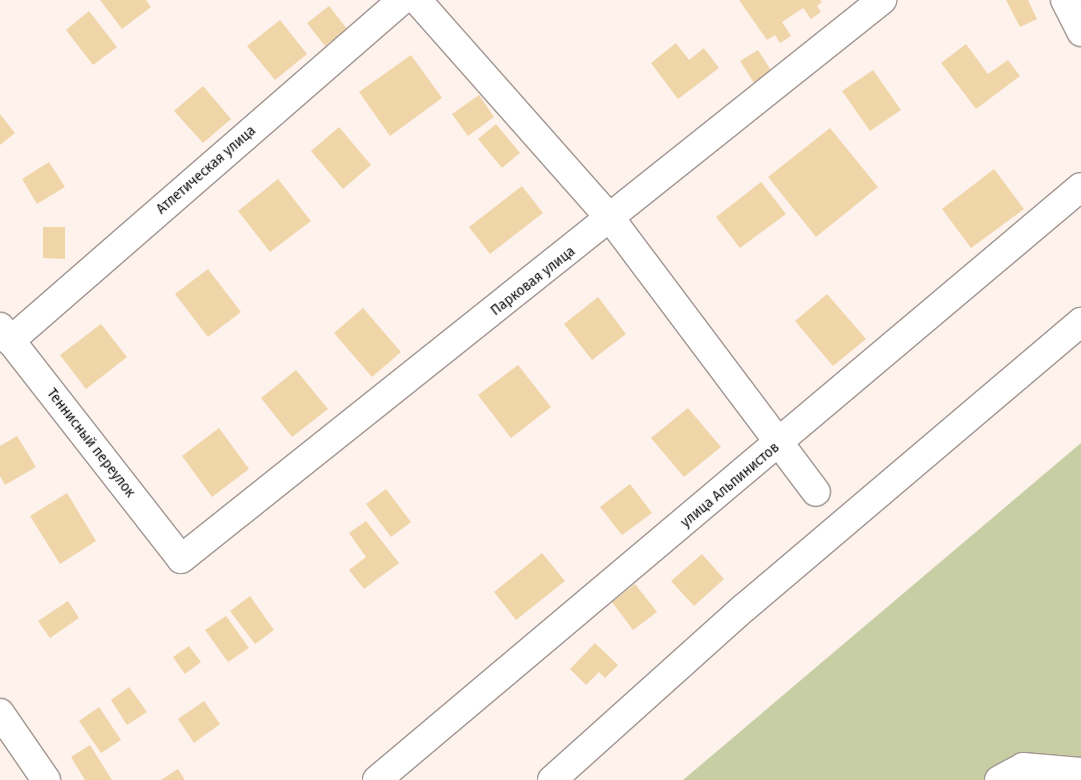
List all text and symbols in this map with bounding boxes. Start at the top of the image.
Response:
street label: Атлетическая улица [153,122,259,218]
street label: Парковая улица [487,242,579,320]
street label: Теннисный переулок [43,385,139,501]
street label: улица Альпинистов [677,438,783,532]

